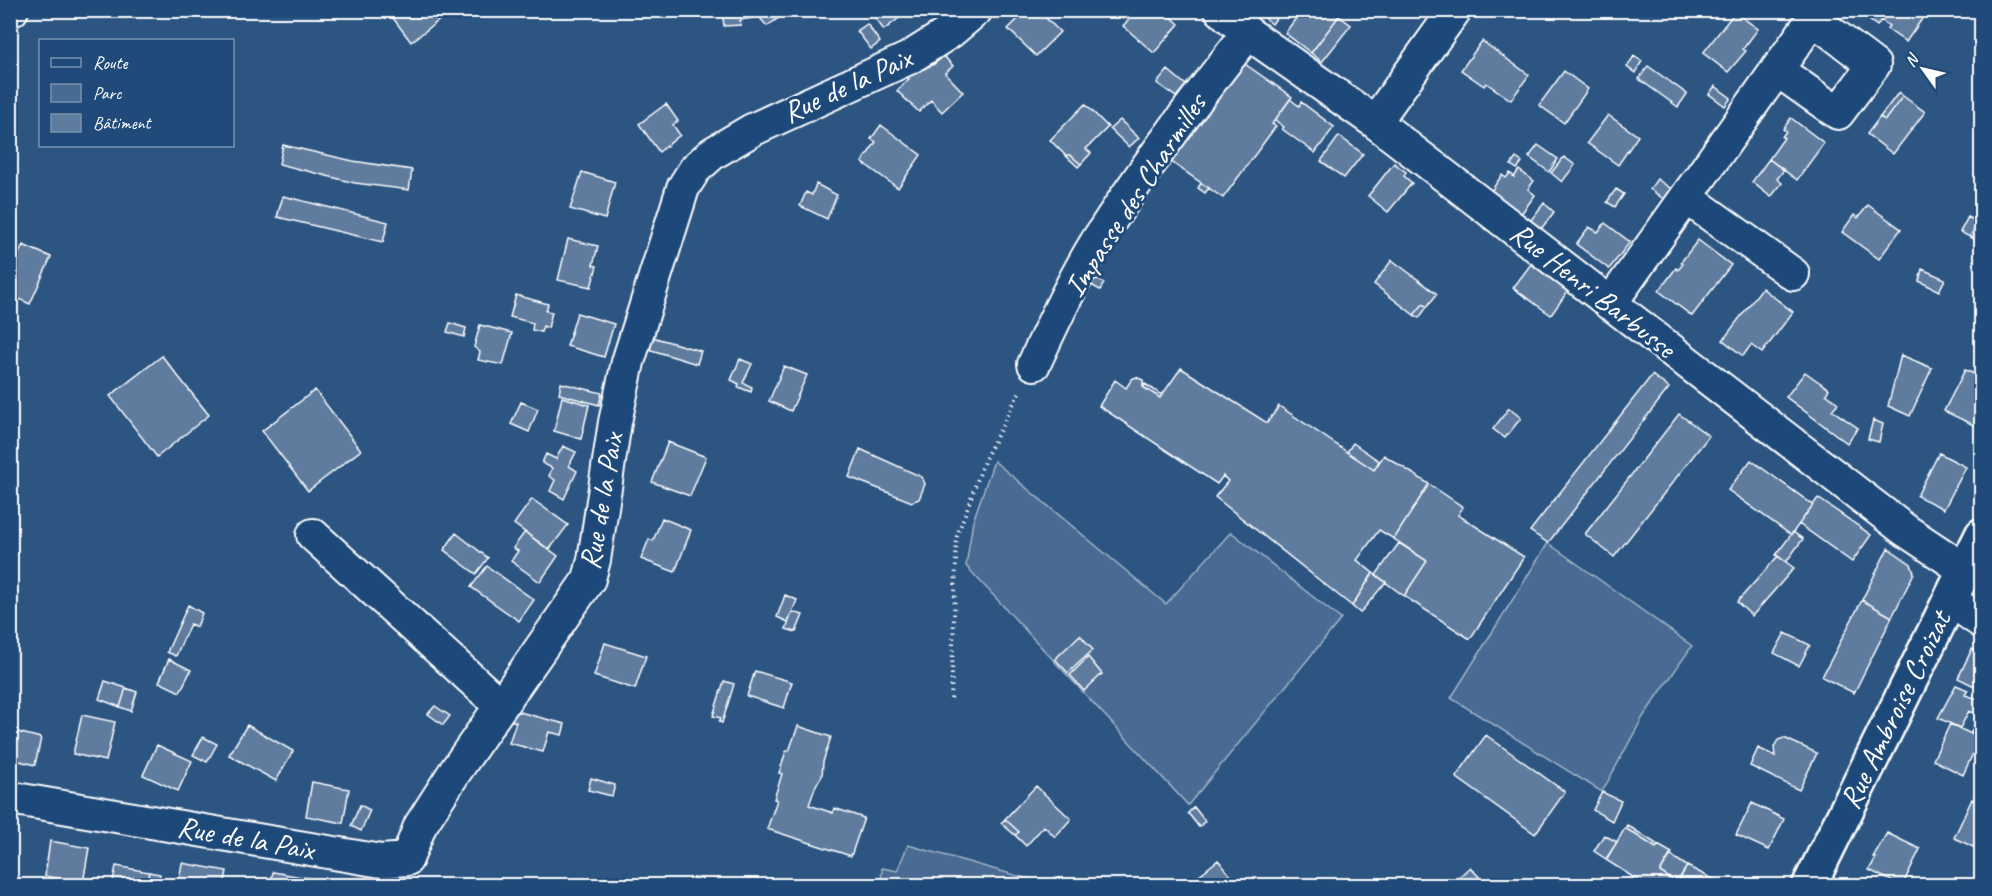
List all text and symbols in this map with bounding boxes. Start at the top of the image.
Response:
street label: Rue de la Paix [776,37,920,131]
legend [39,39,234,147]
north arrow [1893,39,1953,99]
text: N [1900,49,1924,71]
text: Route [93,52,128,74]
text: Parc [93,82,122,104]
street label: Impasse des Charmilles [1055,84,1216,304]
text: Bâtiment [93,112,153,134]
street label: Rue Henri Barbusse [1503,214,1685,368]
street label: Rue de la Paix [570,427,632,572]
street label: Rue Ambroise Croizat [1831,602,1961,815]
street label: Rue de la Paix [175,807,320,869]

